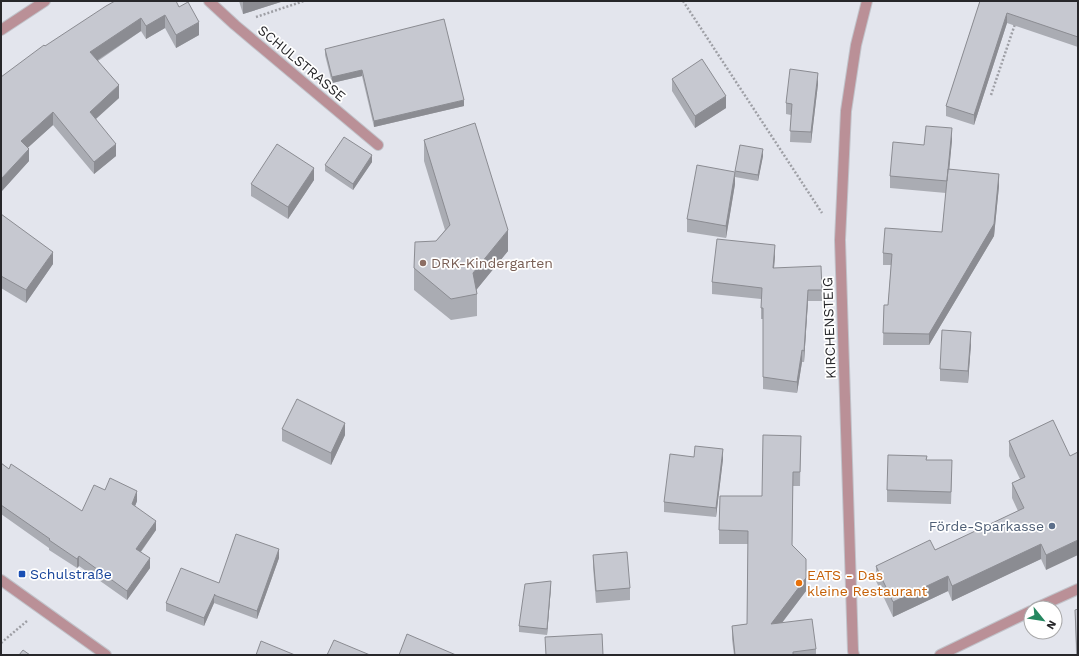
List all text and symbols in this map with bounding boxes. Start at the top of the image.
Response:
street label: SCHULSTRASSE [255,22,349,104]
place label: DRK-Kindergarten [431,255,553,271]
marker: DRK-Kindergarten [418,258,428,268]
street label: KIRCHENSTEIG [819,277,839,379]
place label: Förde-Sparkasse [929,518,1044,534]
marker: Förde-Sparkasse [1047,521,1057,531]
place label: Schulstraße [30,566,112,582]
place label: EATS - Das kleine Restaurant [807,567,928,599]
marker: Schulstraße [17,569,27,579]
marker: EATS - Das kleine Restaurant [794,578,804,588]
north arrow [1023,600,1063,640]
text: N [1044,618,1059,632]

